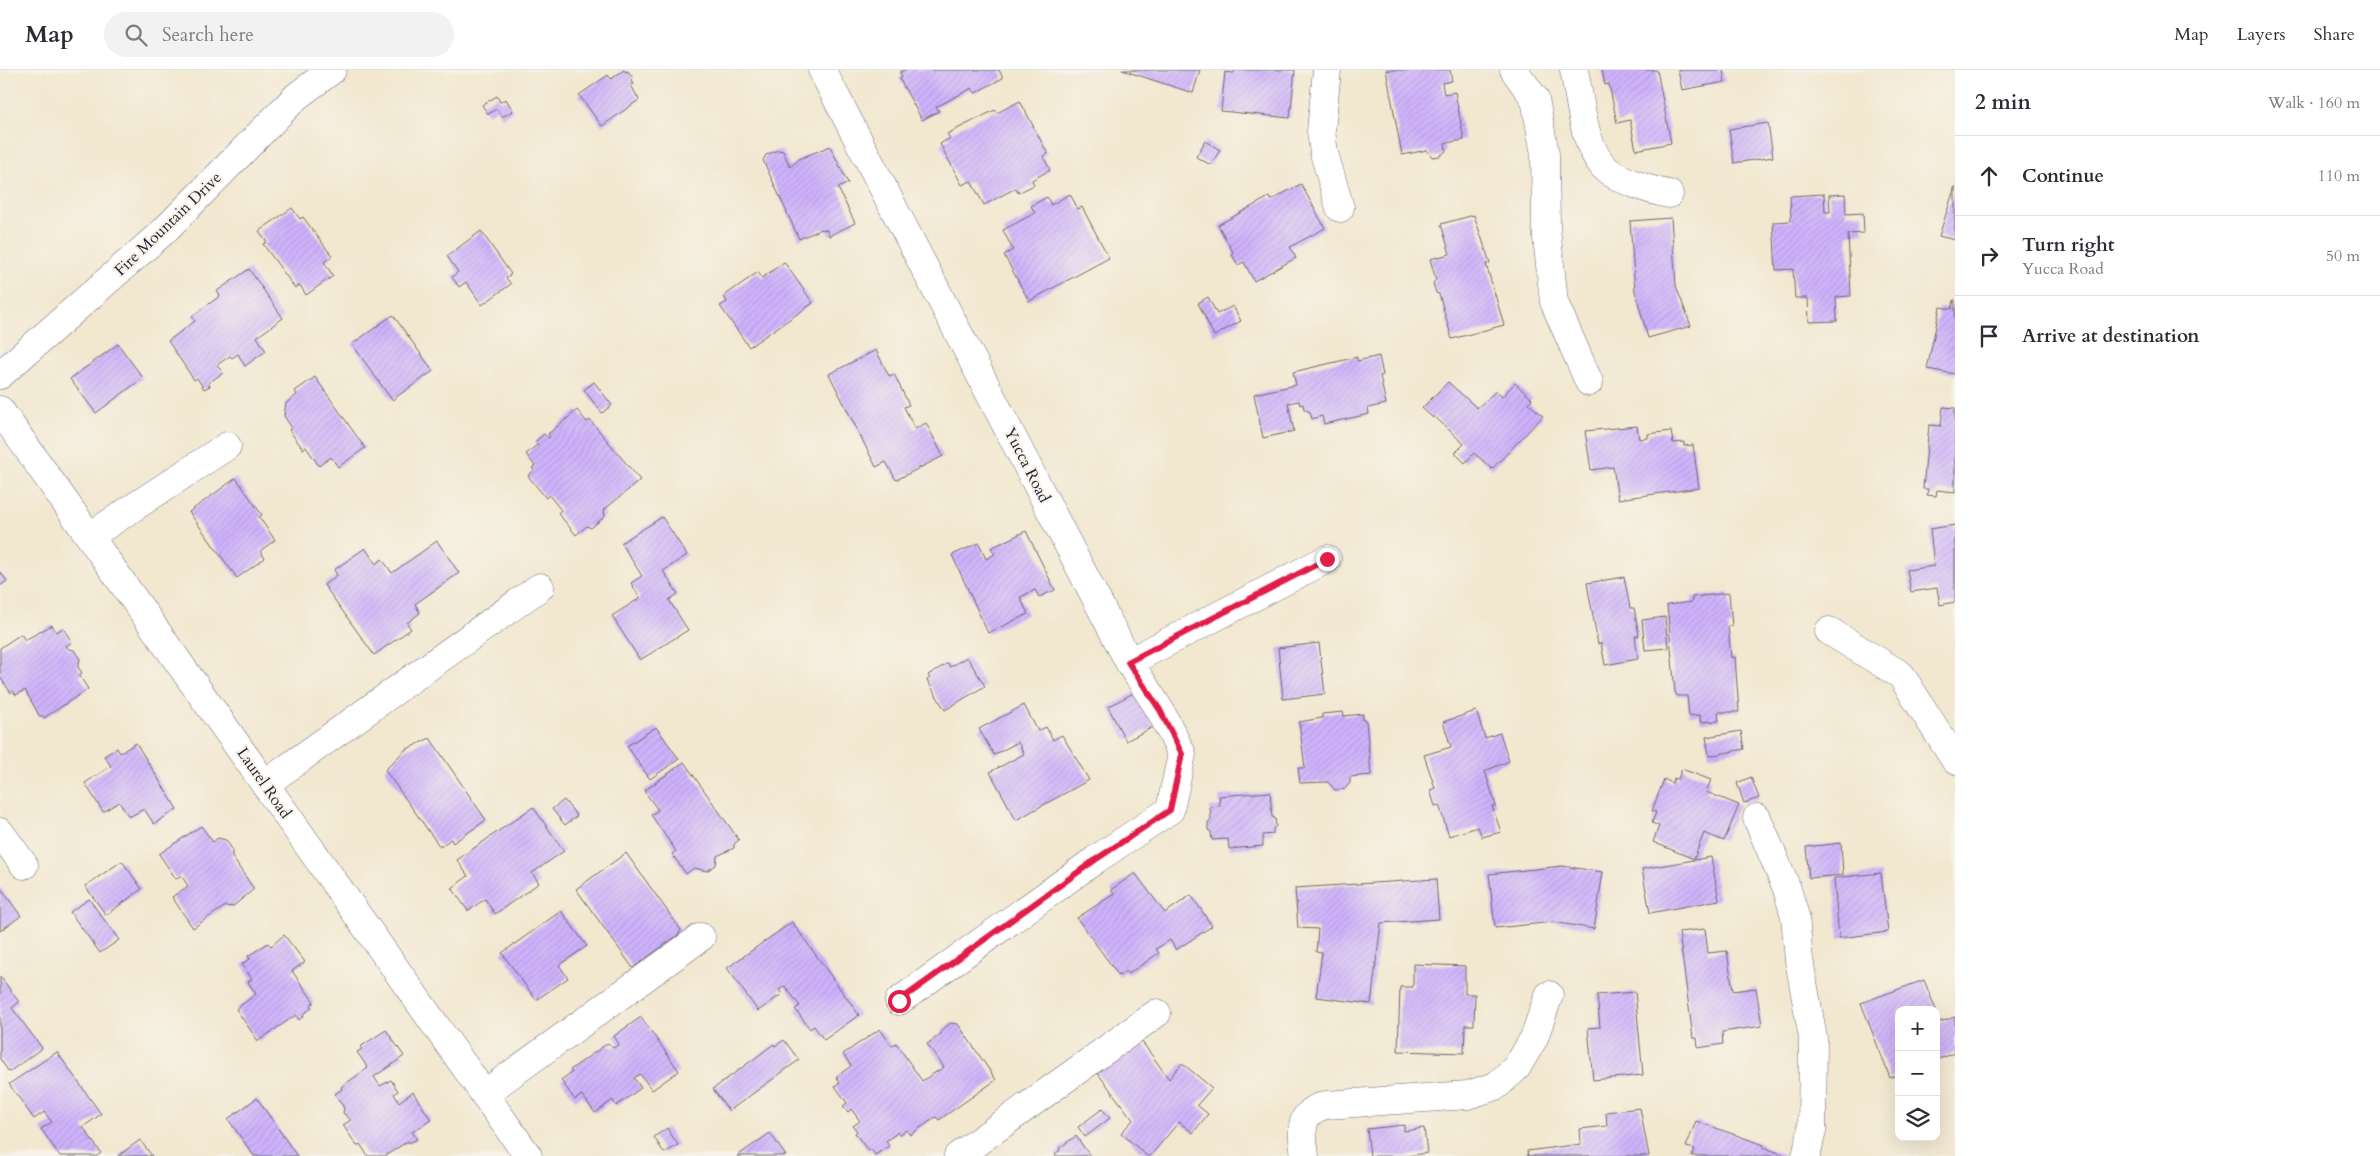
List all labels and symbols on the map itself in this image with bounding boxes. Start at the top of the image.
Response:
street label: Fire Mountain Drive [110,167,226,281]
street label: Yucca Road [999,424,1056,507]
route end [1316,548,1339,571]
street label: Laurel Road [231,743,297,823]
route start [888,990,911,1013]

